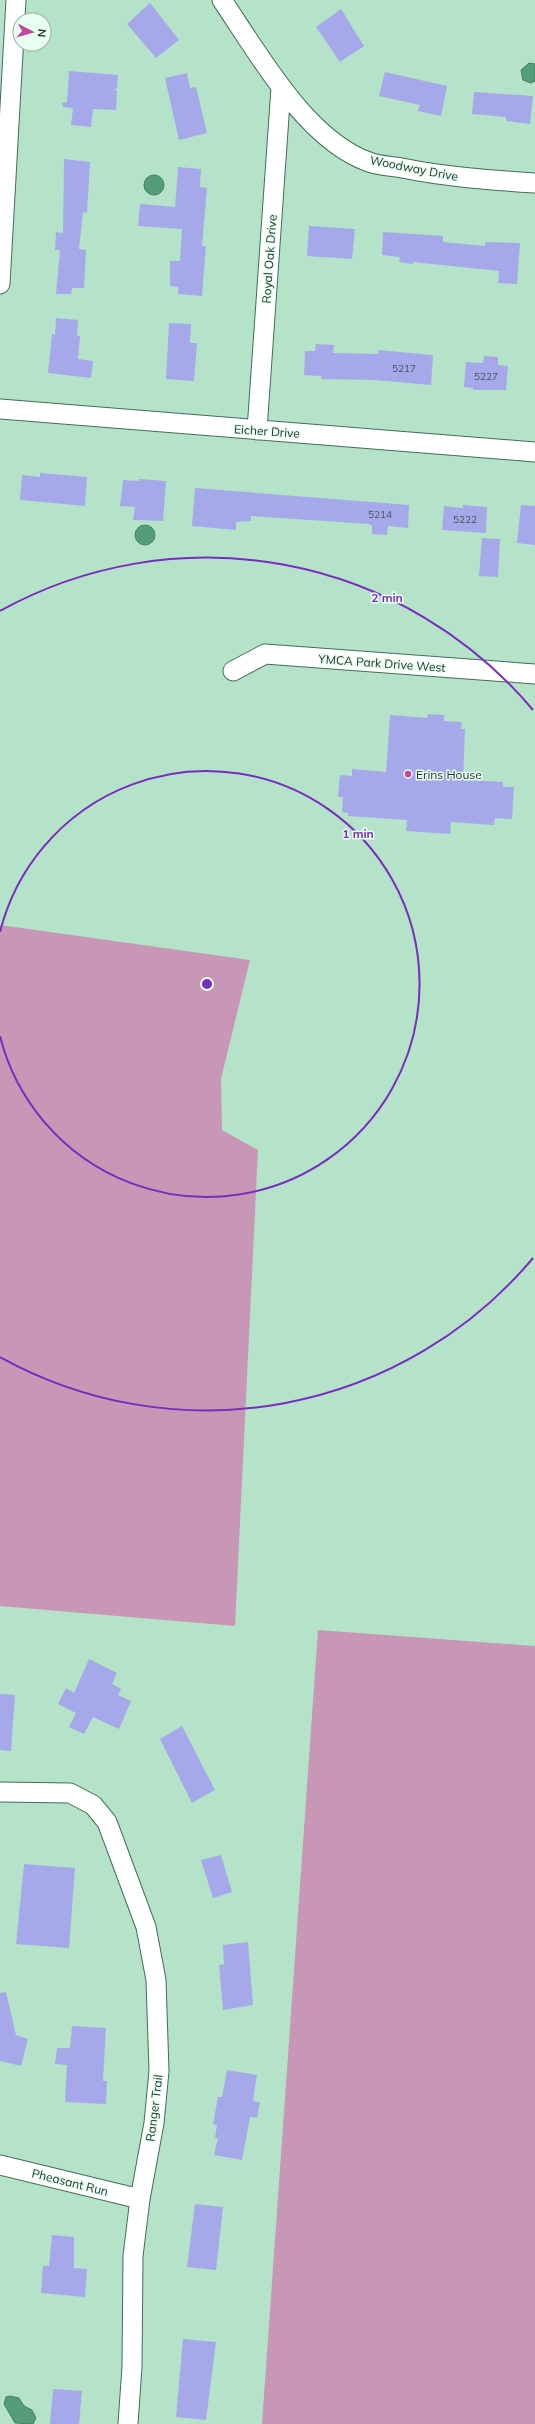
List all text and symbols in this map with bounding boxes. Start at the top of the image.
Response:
north arrow [12,12,52,52]
text: N [35,28,49,38]
street label: Woodway Drive [369,152,459,184]
street label: Royal Oak Drive [258,214,280,304]
house number: 5217 [392,362,416,375]
house number: 5227 [474,370,498,383]
street label: Eicher Drive [234,421,300,441]
house number: 5214 [368,508,392,521]
house number: 5222 [453,513,477,526]
text: 2 min [371,590,403,605]
street label: YMCA Park Drive West [317,651,446,675]
place label: Erins House [416,767,482,782]
marker: Erins House [403,769,413,779]
text: 1 min [342,826,374,841]
centre of rings [200,977,214,991]
street label: Ranger Trail [142,2074,166,2142]
street label: Pheasant Run [30,2165,110,2199]

